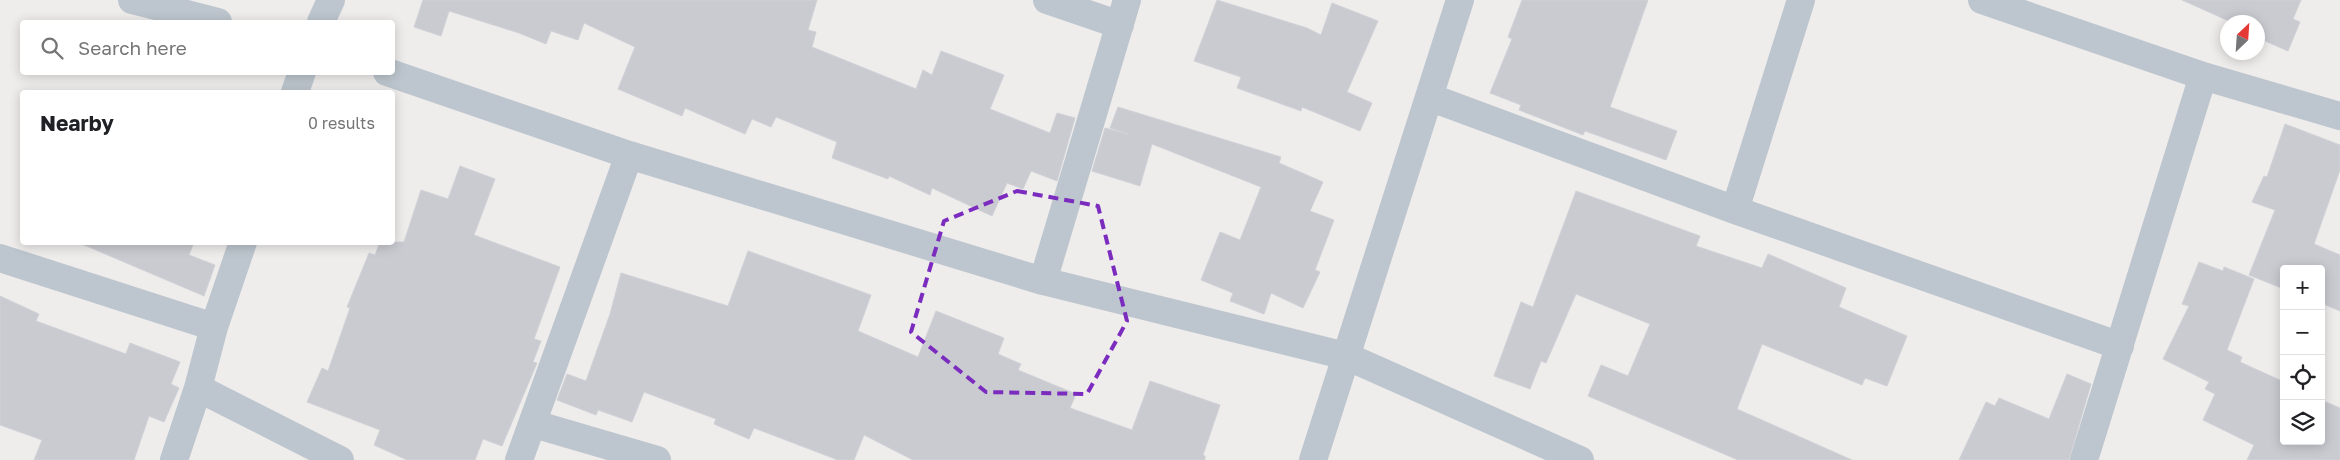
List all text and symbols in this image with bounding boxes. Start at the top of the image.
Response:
north arrow [2220,15,2265,60]
search box [20,20,395,75]
icon: search [38,34,66,62]
text: Search here [78,36,187,59]
text: Nearby [40,110,114,136]
text: 0 results [308,113,375,133]
map controls [2280,265,2325,445]
button: + [2280,265,2325,310]
button: − [2280,310,2325,355]
button: locate [2280,355,2325,400]
button: layers [2280,400,2325,445]

